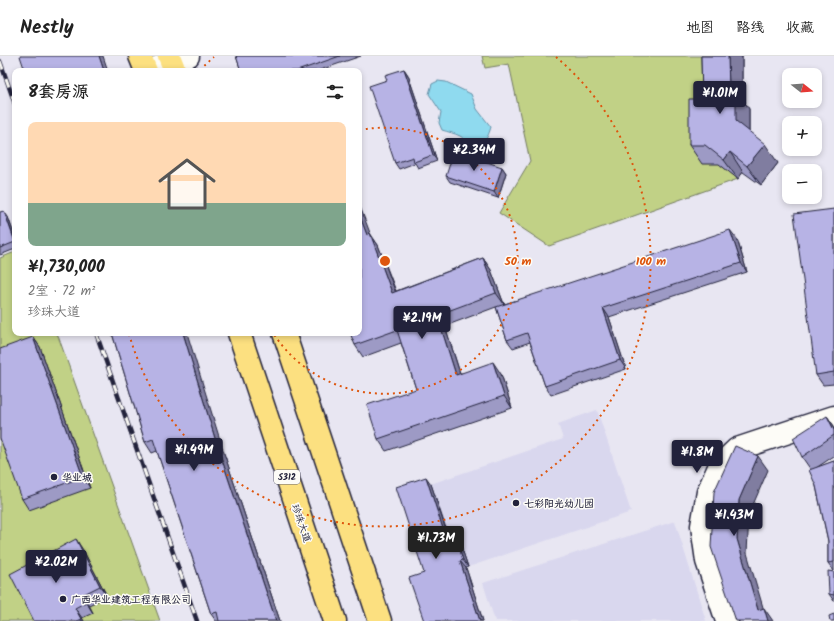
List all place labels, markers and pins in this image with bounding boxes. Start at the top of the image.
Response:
pin: ¥1.01M [687,81,753,115]
pin: ¥2.34M [441,138,507,172]
centre of rings [378,254,392,268]
pin: ¥2.19M [389,306,455,340]
pin: ¥1.49M [161,438,227,472]
pin: ¥1.8M [669,440,725,474]
place label: 华业城 [62,470,92,486]
marker: 华业城 [49,472,59,482]
place label: 七彩阳光幼儿园 [524,496,594,512]
marker: 七彩阳光幼儿园 [511,498,521,508]
pin: ¥1.43M [701,503,767,537]
pin: ¥1.73M [403,526,469,560]
pin: ¥2.02M [23,550,89,584]
place label: 广西华业建筑工程有限公司 [71,592,191,608]
marker: 广西华业建筑工程有限公司 [58,594,68,604]

